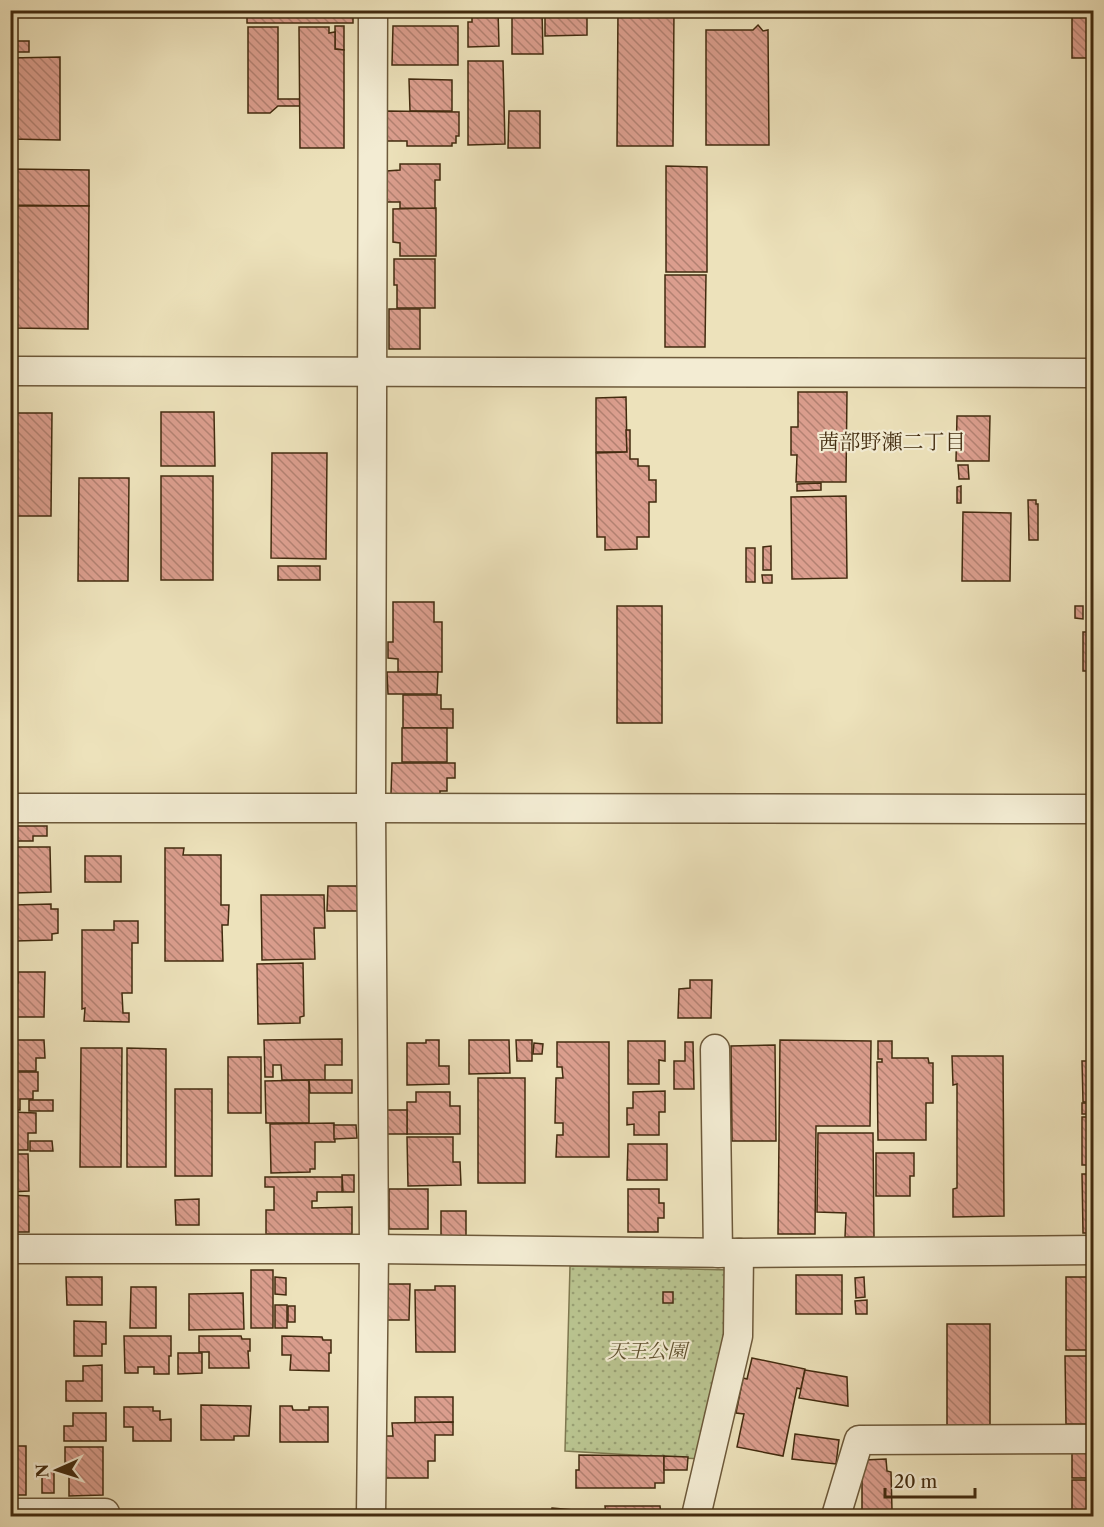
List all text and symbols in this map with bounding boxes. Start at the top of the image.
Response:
district label: 茜部野瀬二丁目 [819,429,966,454]
park label: 天王公園 [607,1339,690,1363]
north arrow [27,1440,87,1500]
scale bar [885,1461,975,1499]
text: N [32,1463,52,1478]
text: 20 m [894,1471,938,1493]

